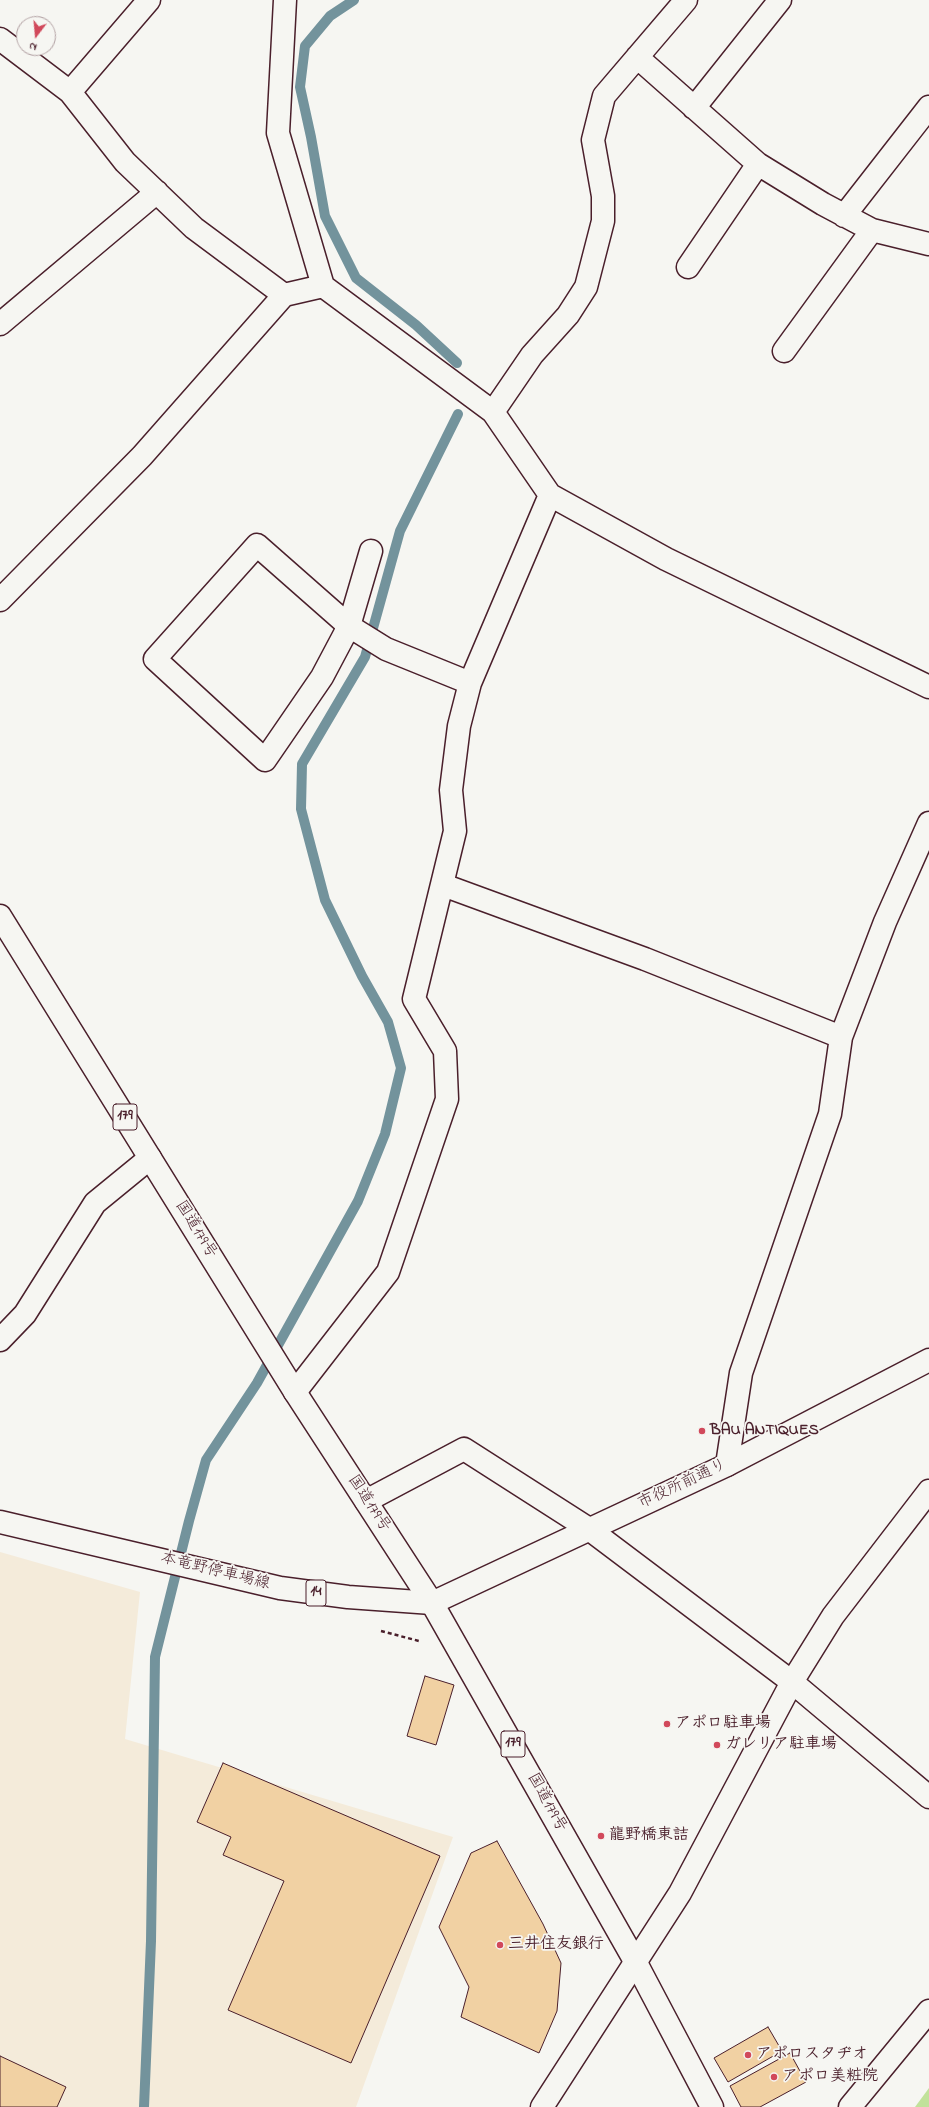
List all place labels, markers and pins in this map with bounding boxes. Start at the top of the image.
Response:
place label: BAU ANTIQUES [710,1421,819,1441]
marker: BAU ANTIQUES [697,1426,707,1436]
place label: アポロ駐車場 [675,1714,771,1734]
marker: アポロ駐車場 [662,1719,672,1729]
place label: ガレリア駐車場 [725,1735,837,1755]
marker: ガレリア駐車場 [712,1740,722,1750]
place label: 龍野橋東詰 [609,1826,689,1846]
marker: 龍野橋東詰 [596,1831,606,1841]
place label: 三井住友銀行 [508,1935,604,1955]
marker: 三井住友銀行 [495,1940,505,1950]
place label: アポロスタヂオ [756,2045,868,2065]
marker: アポロスタヂオ [743,2050,753,2060]
place label: アポロ美粧院 [782,2067,878,2087]
marker: アポロ美粧院 [769,2072,779,2082]

